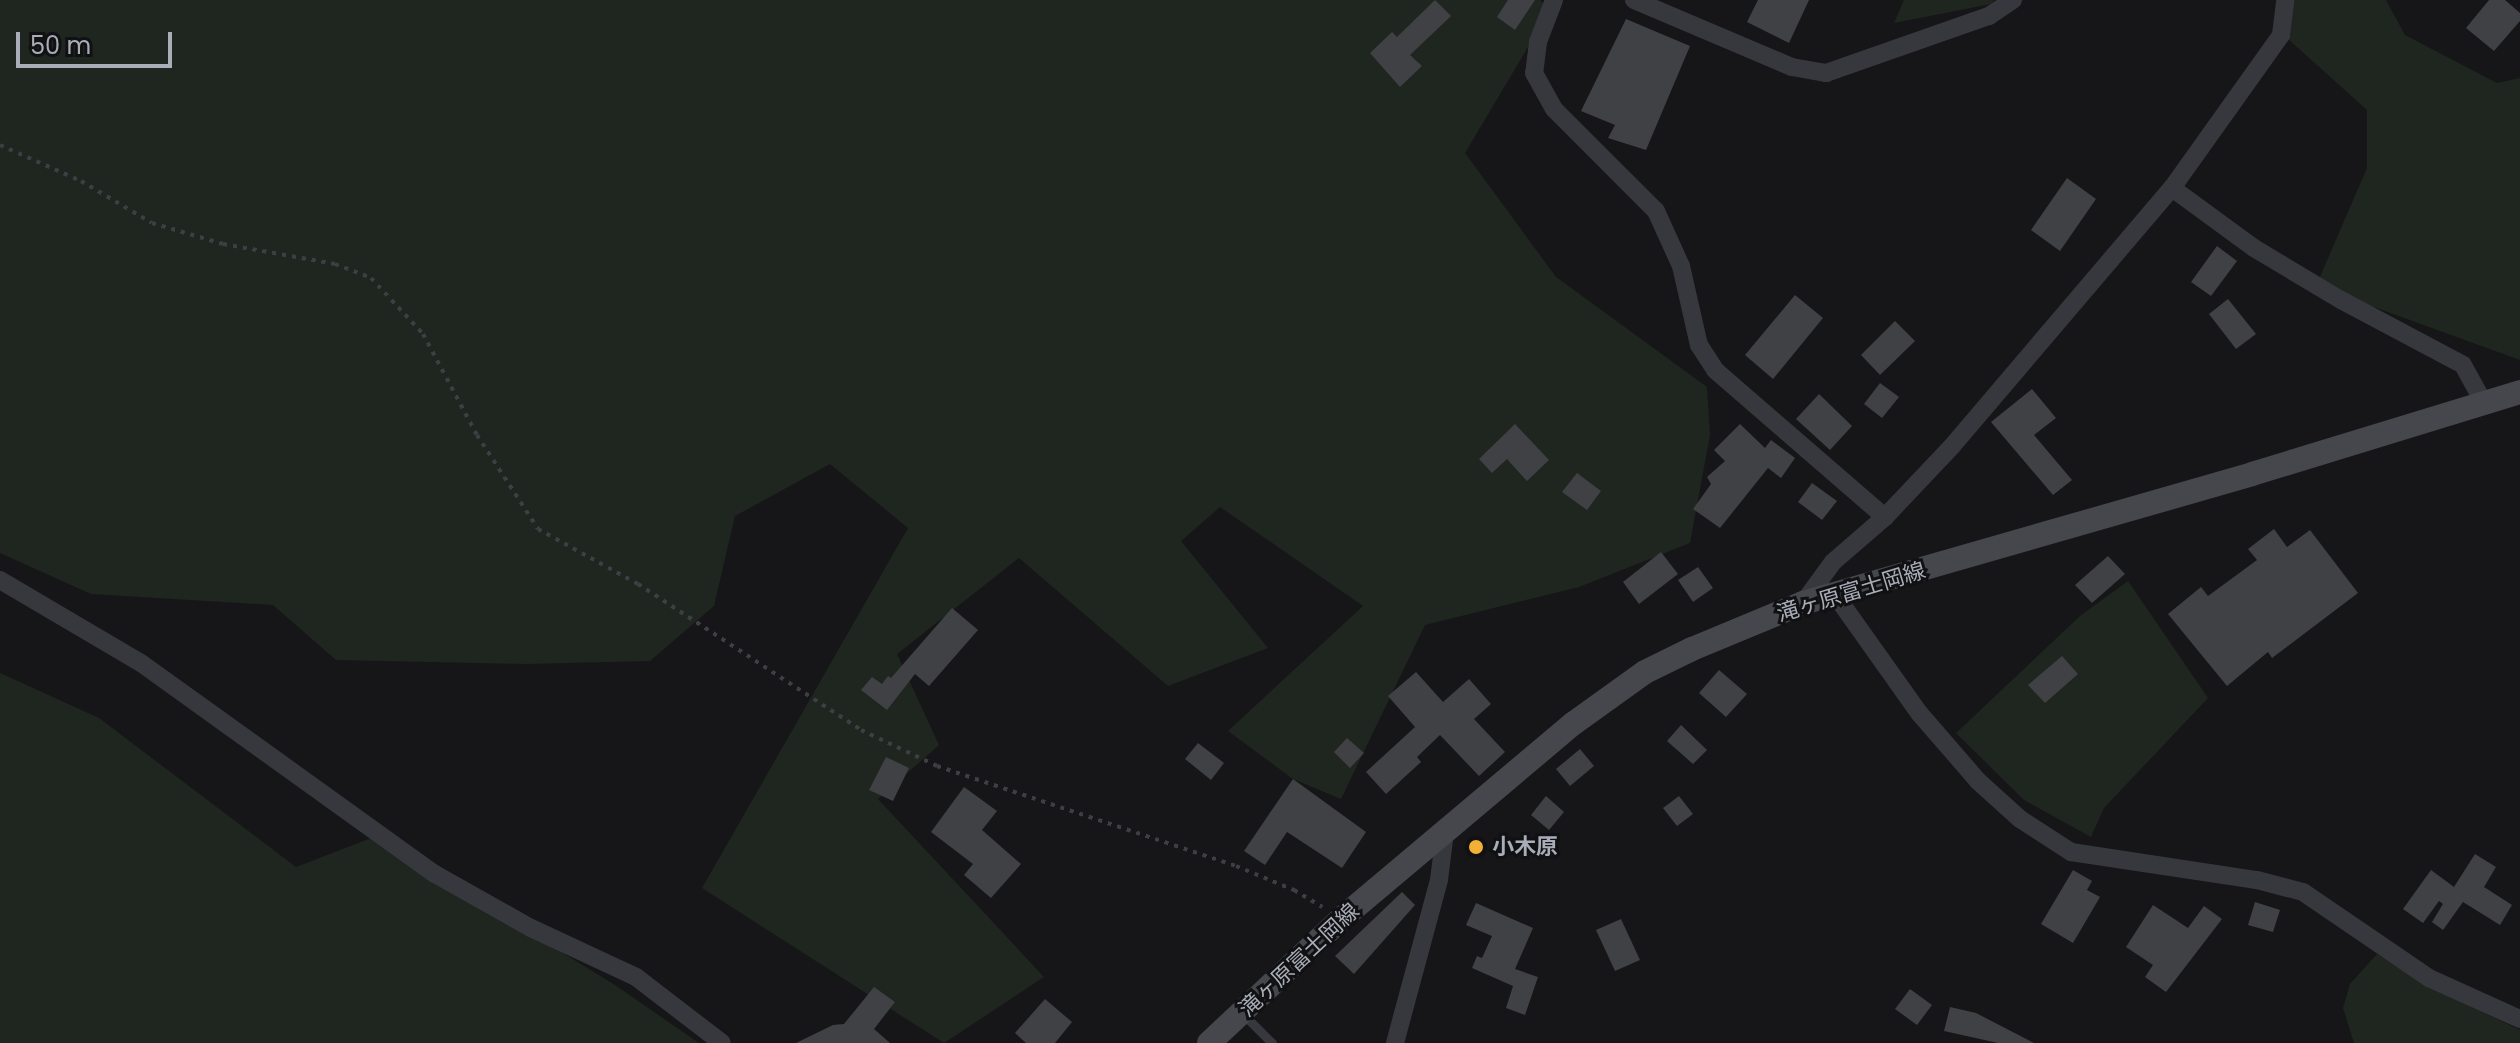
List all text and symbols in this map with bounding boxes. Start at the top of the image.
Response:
scale bar [20,16,176,66]
text: 50 m [30,29,91,62]
street label: 滝ヶ原富士岡線 [1774,557,1928,627]
place label: 小木原 [1492,834,1558,860]
marker: 小木原 [1467,838,1485,856]
street label: 滝ヶ原富士岡線 [1234,898,1364,1022]

